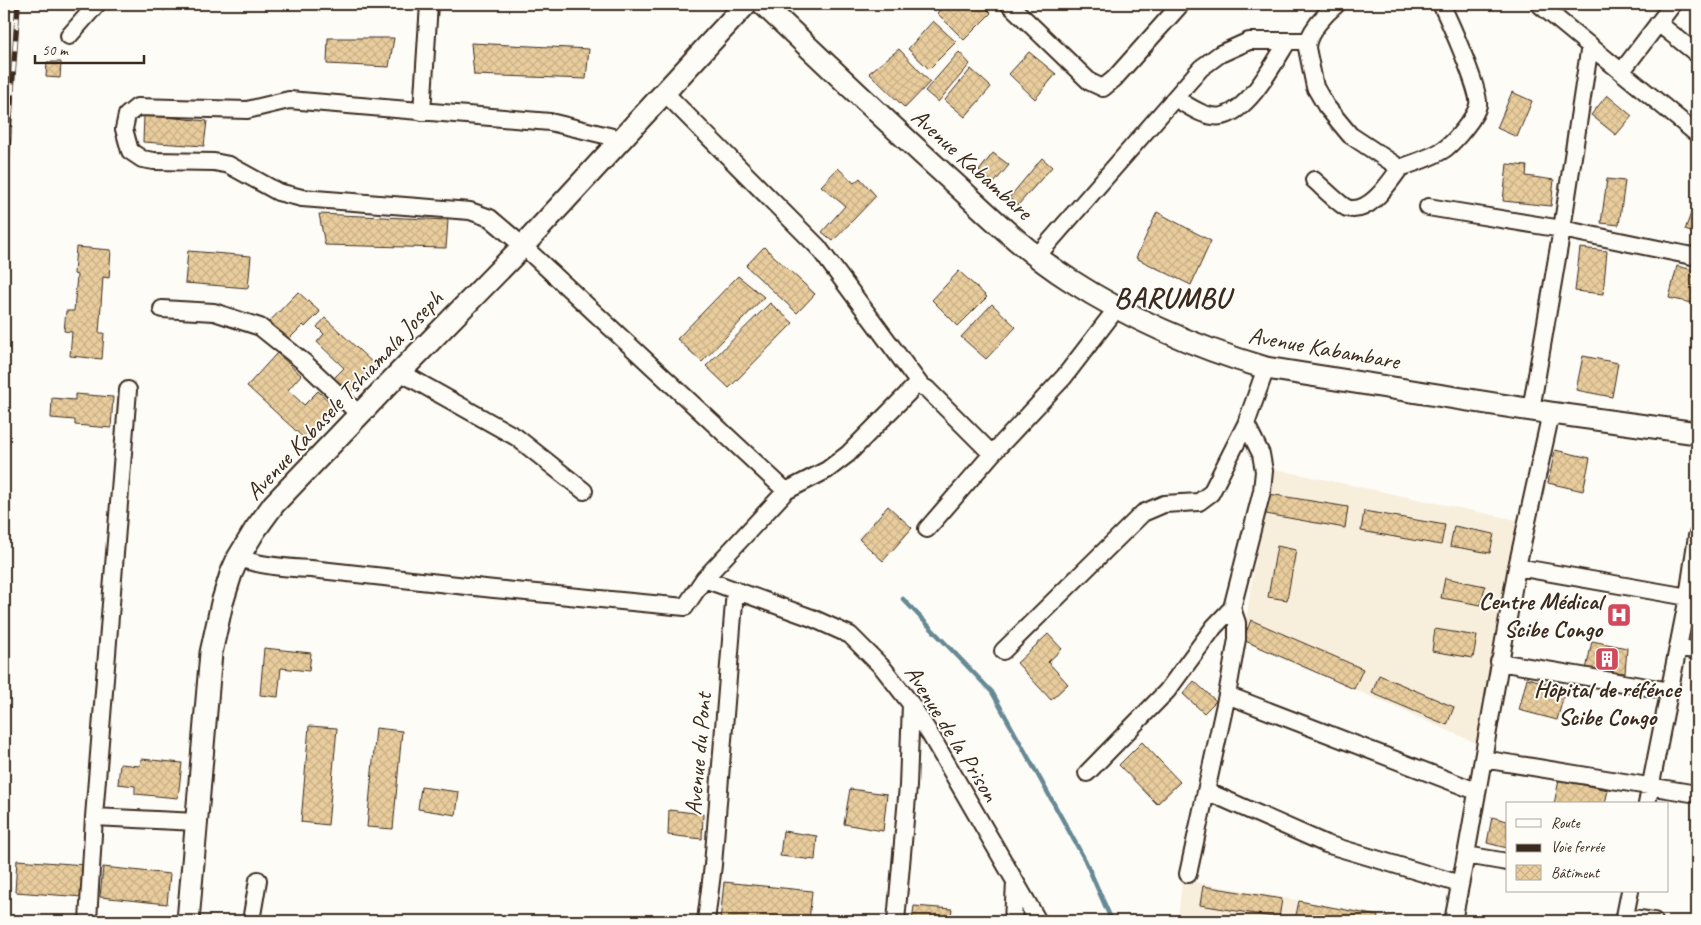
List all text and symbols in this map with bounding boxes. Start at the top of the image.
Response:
scale bar [35,32,144,64]
text: 50 m [42,41,69,60]
street label: Avenue Kabambare [905,102,1040,228]
district label: BARUMBU [1114,279,1235,316]
street label: Avenue Kabasele Tshiamala Joseph [239,283,450,506]
street label: Avenue Kabambare [1246,320,1404,376]
place label: Centre Médical Scibe Congo [1479,586,1607,644]
hospital icon: Centre Médical Scibe Congo [1606,602,1632,628]
building icon: Hôpital de réfénce Scibe Congo [1594,646,1620,672]
street label: Avenue de la Prison [898,659,1006,808]
place label: Hôpital de réfénce Scibe Congo [1534,674,1682,732]
street label: Avenue du Pont [678,690,718,816]
legend [1506,802,1668,892]
text: Route [1551,814,1581,833]
text: Voie ferrée [1551,838,1605,857]
text: Bâtiment [1551,864,1601,883]

